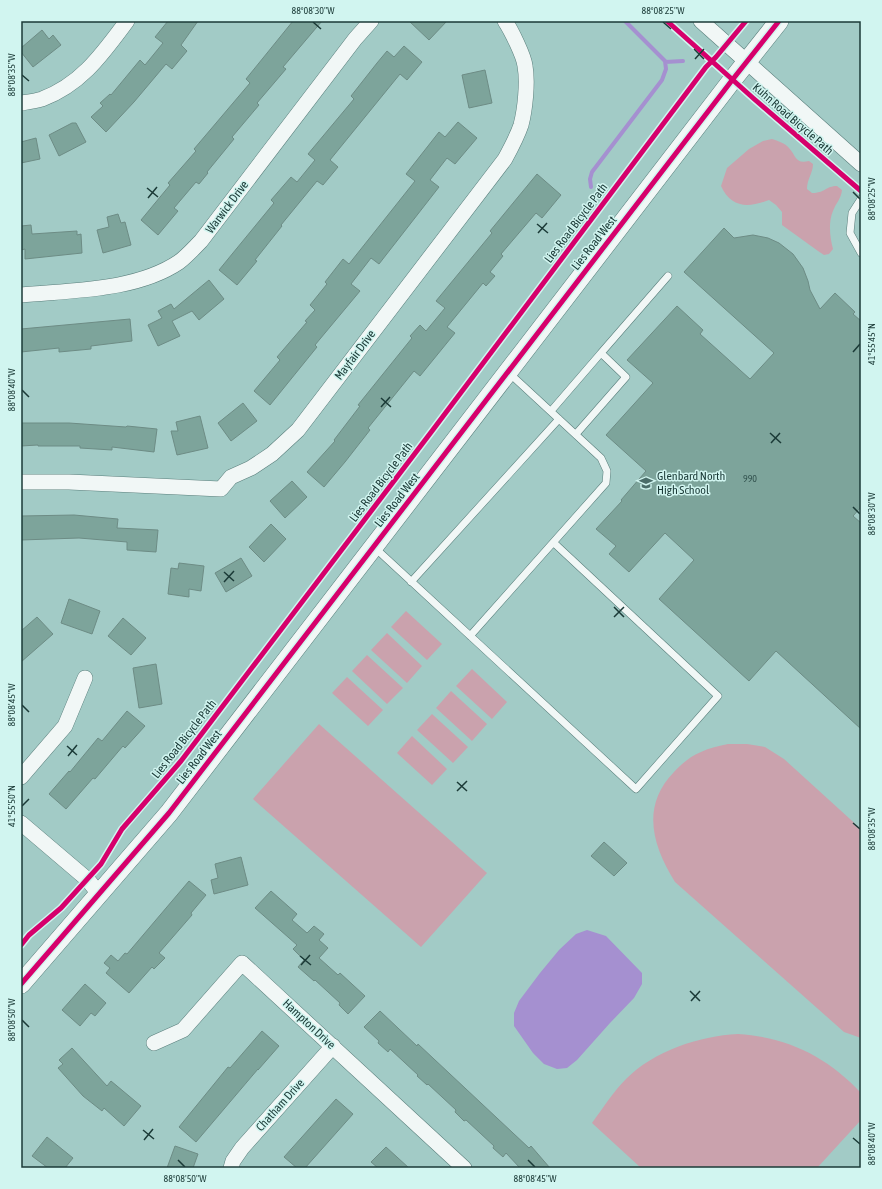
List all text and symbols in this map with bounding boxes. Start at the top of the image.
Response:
text: 88°08'30"W [291,5,335,16]
text: 88°08'25"W [641,5,685,16]
text: 88°08'35"W [6,53,17,97]
street label: Kuhn Road Bicycle Path [750,80,836,158]
text: 88°08'25"W [866,177,877,221]
street label: Warwick Drive [203,178,251,236]
street label: Lies Road Bicycle Path [541,180,611,266]
street label: Lies Road West [569,213,620,273]
text: 41°55'45"N [866,323,877,365]
street label: Mayfair Drive [332,327,378,383]
text: 88°08'40"W [6,368,17,412]
street label: Lies Road Bicycle Path [346,439,416,525]
place label: Glenbard North High School [657,469,725,497]
street label: Lies Road West [372,470,423,530]
house number: 990 [743,473,757,484]
school or university icon: Glenbard North High School [638,475,654,491]
text: 88°08'30"W [866,492,877,536]
text: 88°08'45"W [6,683,17,727]
street label: Lies Road Bicycle Path [149,697,219,781]
street label: Lies Road West [174,727,225,787]
text: 41°55'50"N [6,785,17,827]
text: 88°08'35"W [866,807,877,851]
street label: Hampton Drive [280,996,338,1052]
text: 88°08'50"W [6,998,17,1042]
street label: Chatham Drive [253,1076,307,1134]
text: 88°08'40"W [866,1122,877,1166]
text: 88°08'50"W [163,1173,207,1184]
text: 88°08'45"W [513,1173,557,1184]

